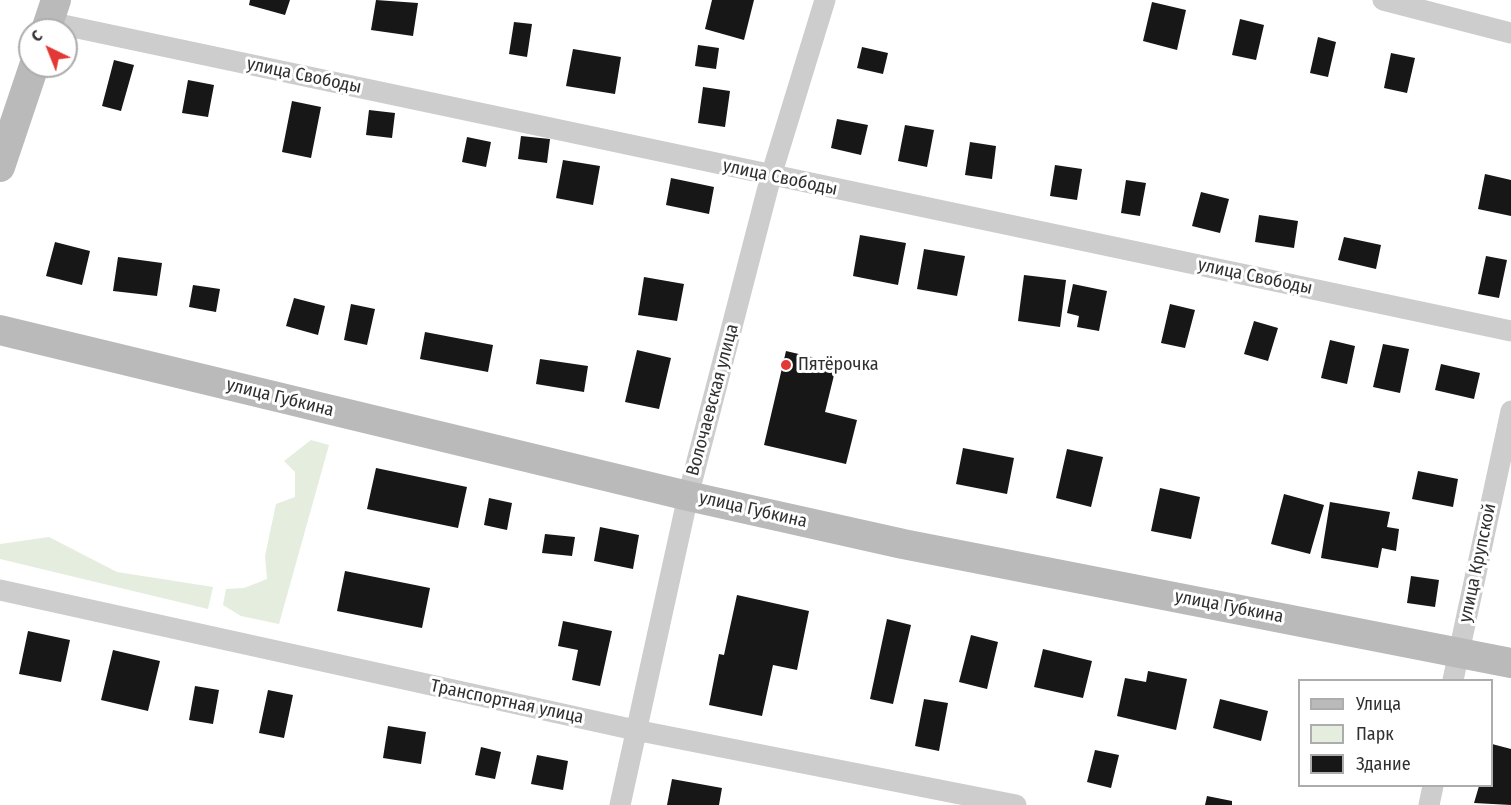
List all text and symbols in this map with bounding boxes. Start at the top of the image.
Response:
north arrow [18,18,78,78]
text: С [27,26,46,46]
street label: улица Свободы [245,53,363,99]
street label: улица Свободы [721,155,839,201]
street label: улица Свободы [1196,254,1314,300]
street label: Волочаевская улица [682,322,744,478]
place label: Пятёрочка [798,354,878,376]
marker: Пятёрочка [779,358,793,372]
street label: улица Губкина [224,374,336,422]
street label: улица Губкина [697,487,809,533]
street label: улица Крупской [1455,502,1501,624]
street label: улица Губкина [1173,586,1285,628]
street label: Транспортная улица [428,675,586,729]
legend [1298,679,1493,787]
text: Улица [1356,693,1401,715]
text: Парк [1356,723,1394,745]
text: Здание [1356,753,1411,775]

